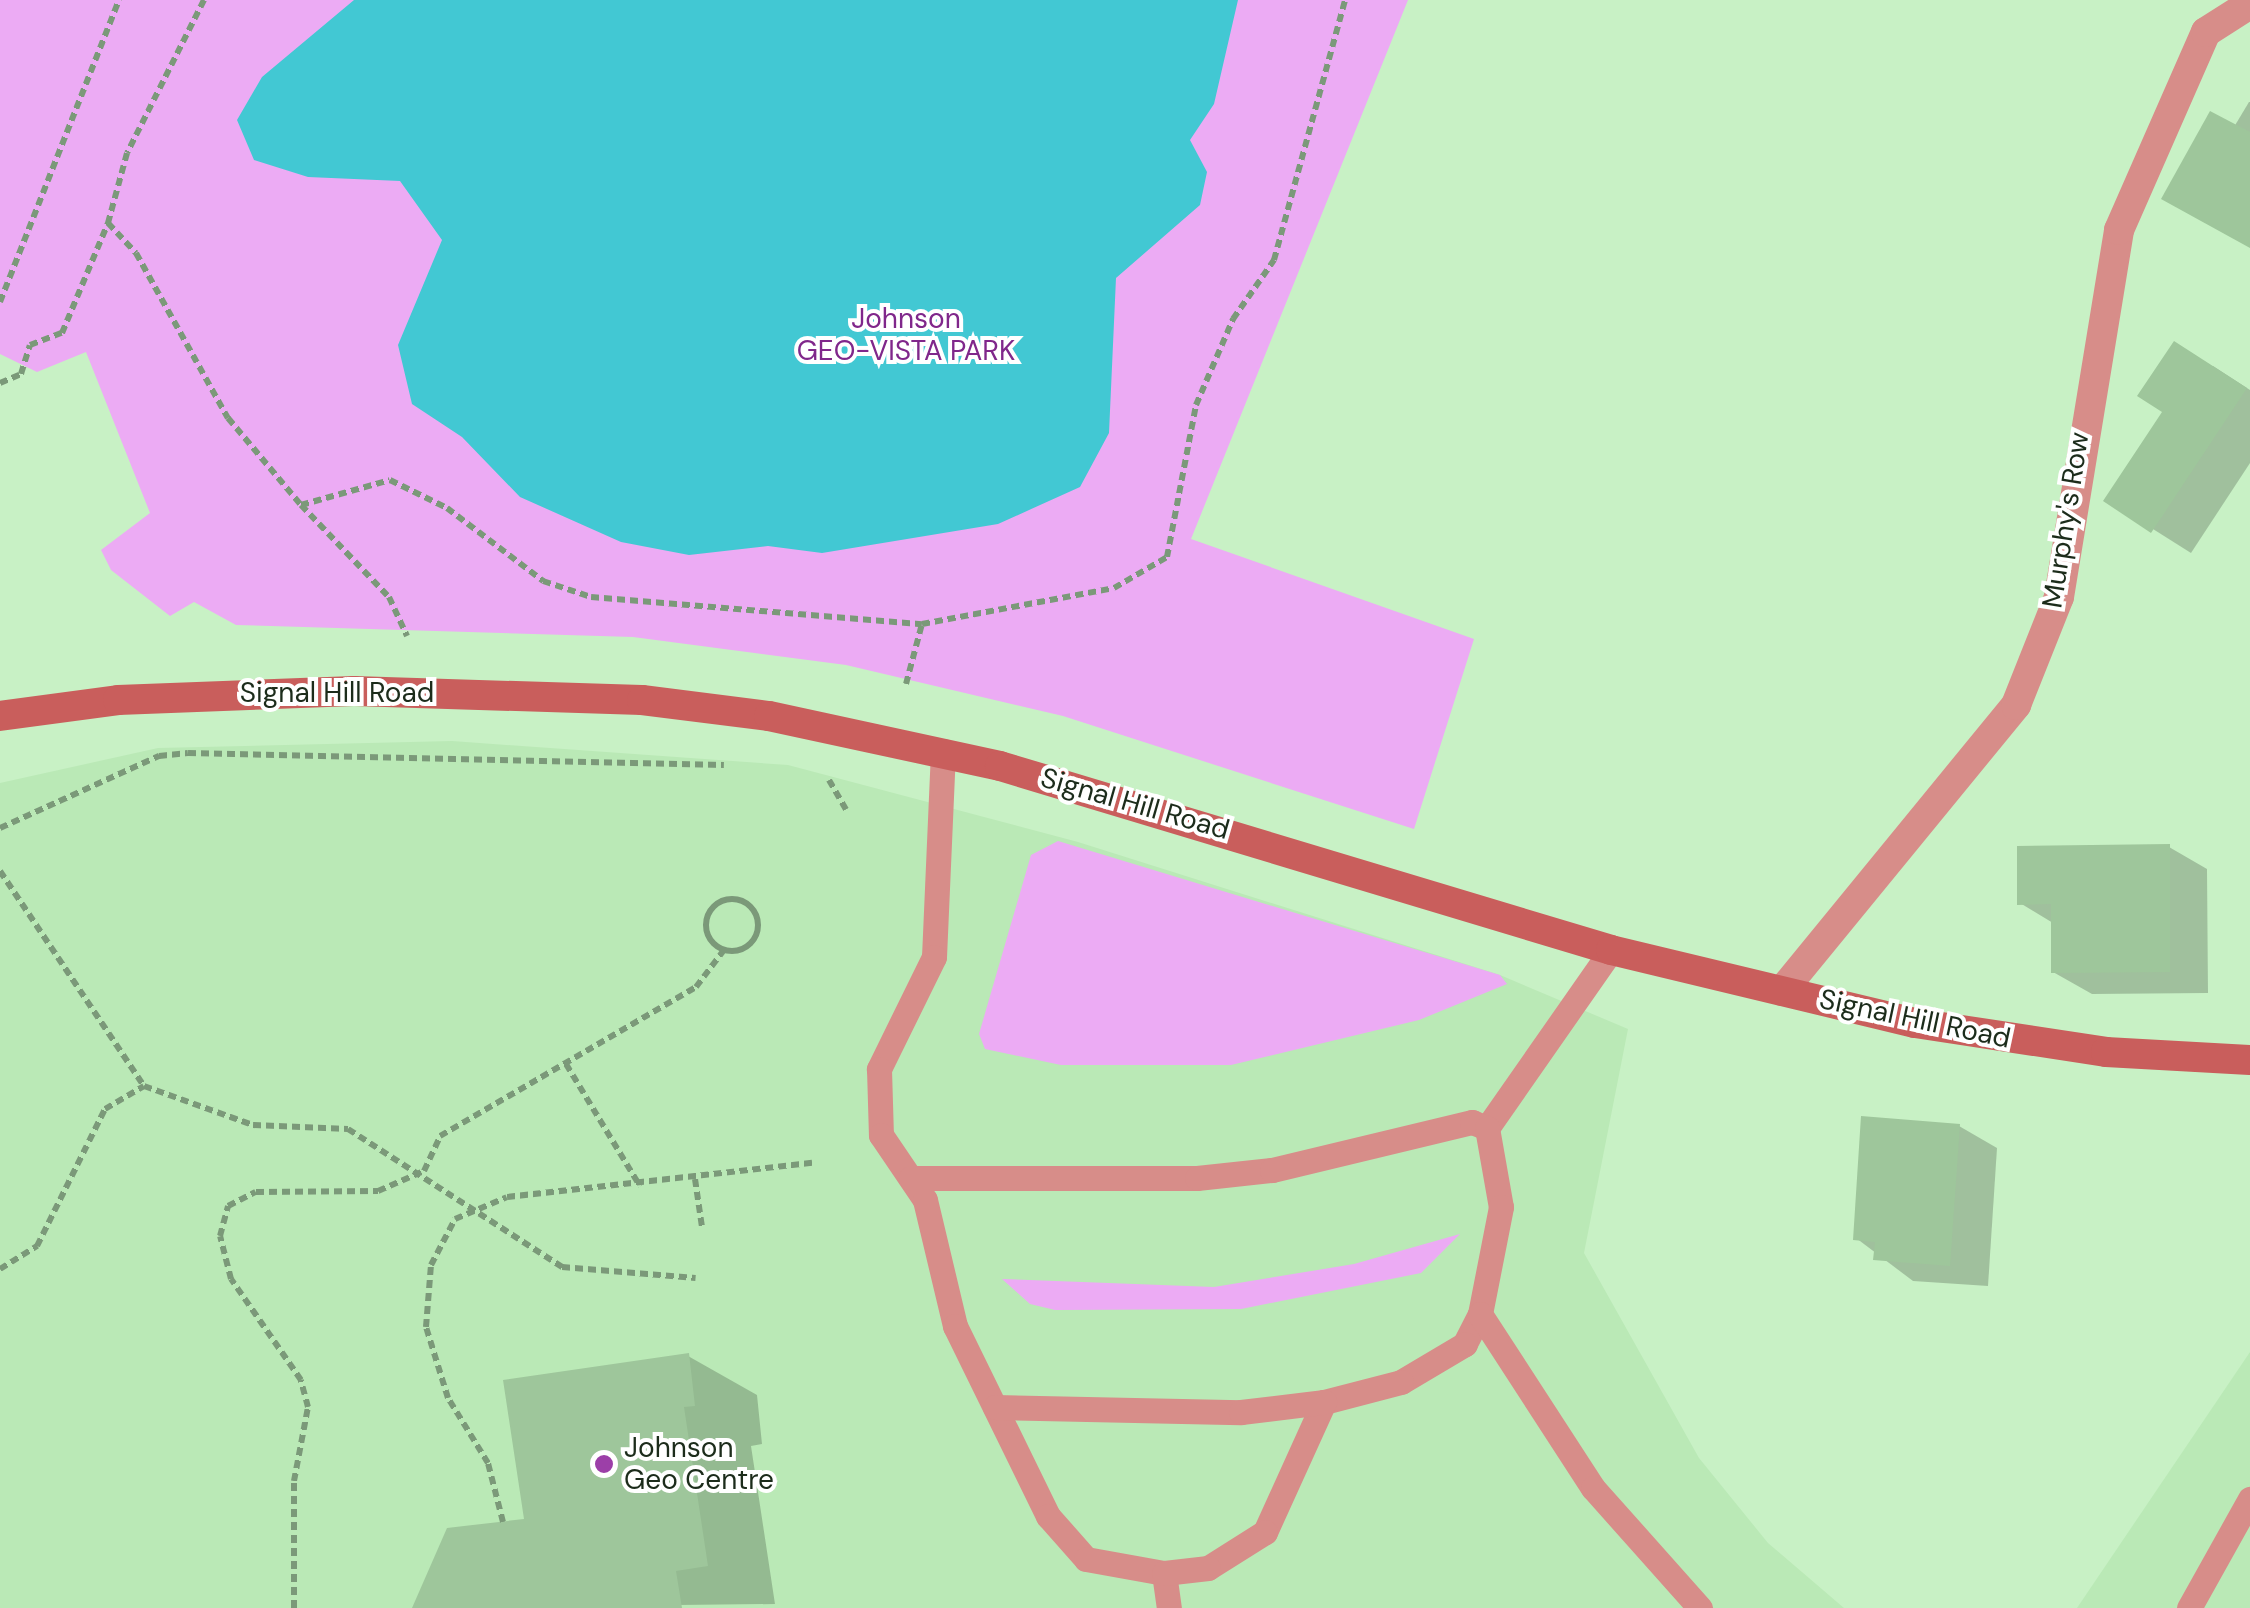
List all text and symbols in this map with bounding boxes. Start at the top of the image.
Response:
park label: Johnson GEO-VISTA PARK [797,302,1015,368]
street label: Murphy's Row [2035,430,2097,610]
street label: Signal Hill Road [240,676,434,710]
street label: Signal Hill Road [1037,761,1233,847]
street label: Signal Hill Road [1816,982,2014,1056]
place label: Johnson Geo Centre [624,1431,774,1497]
marker: Johnson Geo Centre [593,1453,615,1475]

